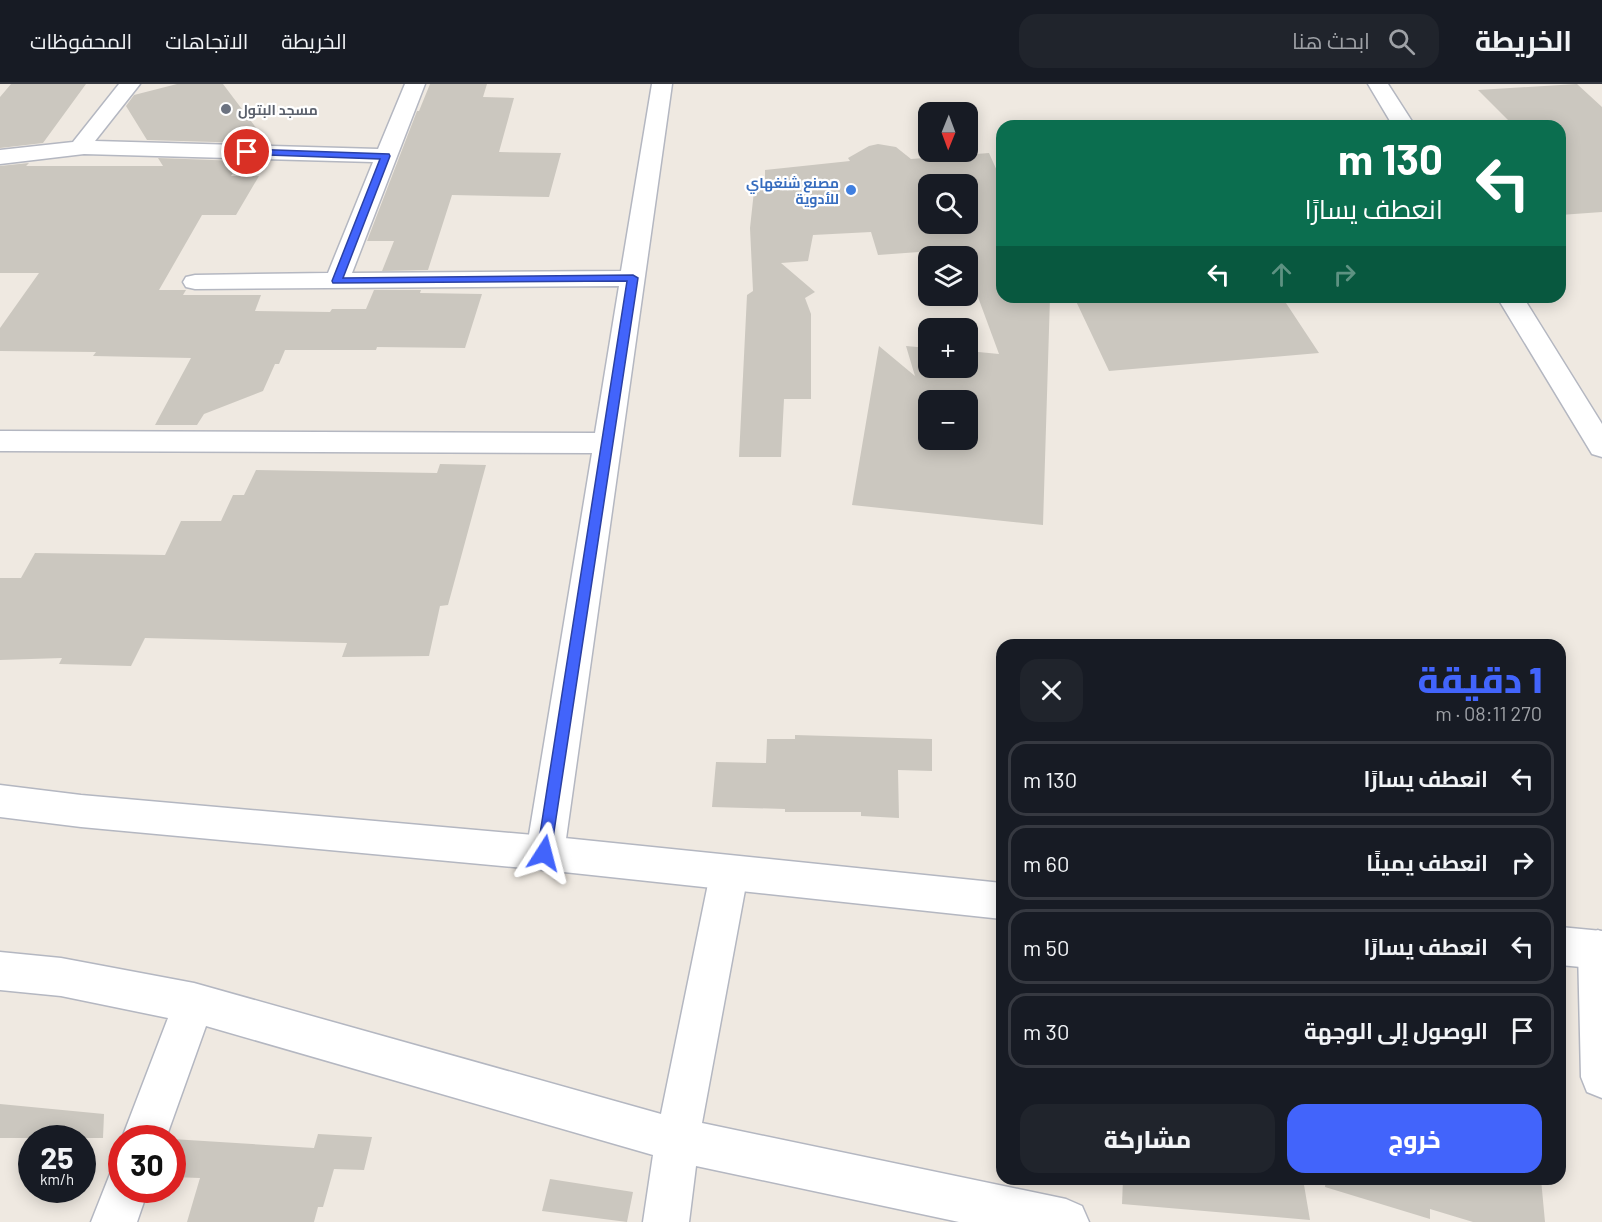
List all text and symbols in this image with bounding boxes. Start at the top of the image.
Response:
search box [1019,14,1439,68]
text: الخريطة [1475,23,1572,57]
icon: search [1385,25,1418,58]
text: ابحث هنا [1292,27,1370,53]
text: المحفوظات [30,28,132,53]
text: الاتجاهات [165,28,248,53]
text: الخريطة [281,28,347,53]
place label: مسجد البتول [238,101,318,119]
marker: مسجد البتول [219,102,233,116]
north arrow [918,102,978,162]
map controls [918,102,978,450]
pin [221,126,272,177]
text: 130 m [1338,133,1443,183]
icon: arrive [230,135,263,168]
icon: left [1464,144,1542,222]
place label: مصنع شنغهاي للأدوية [746,174,839,208]
button: search [918,174,978,234]
marker: مصنع شنغهاي للأدوية [844,183,858,197]
text: انعطف يسارًا [1304,192,1443,224]
button: layers [918,246,978,306]
icon: left [1202,258,1235,291]
icon: ahead [1265,258,1298,291]
icon: right [1328,258,1361,291]
button: + [918,318,978,378]
button: − [918,390,978,450]
text: 1 دقيقة [1417,657,1542,700]
button: close [1020,659,1083,722]
text: 270 m · 08:11 [1435,701,1542,725]
icon: left [1506,762,1539,795]
text: انعطف يسارًا [1364,765,1488,791]
text: 130 m [1023,766,1077,792]
position arrow [512,821,576,885]
icon: right [1506,846,1539,879]
text: انعطف يمينًا [1366,849,1488,875]
text: 60 m [1023,850,1069,876]
icon: left [1506,930,1539,963]
text: انعطف يسارًا [1364,933,1488,959]
text: 50 m [1023,934,1069,960]
icon: arrive [1506,1014,1539,1047]
text: الوصول إلى الوجهة [1304,1017,1488,1043]
text: 30 m [1023,1018,1069,1044]
button: مشاركة [1020,1104,1275,1173]
button: خروج [1287,1104,1542,1173]
speed limit sign: 30 [108,1125,186,1203]
text: 25 [41,1139,73,1175]
text: km/h [40,1170,74,1188]

